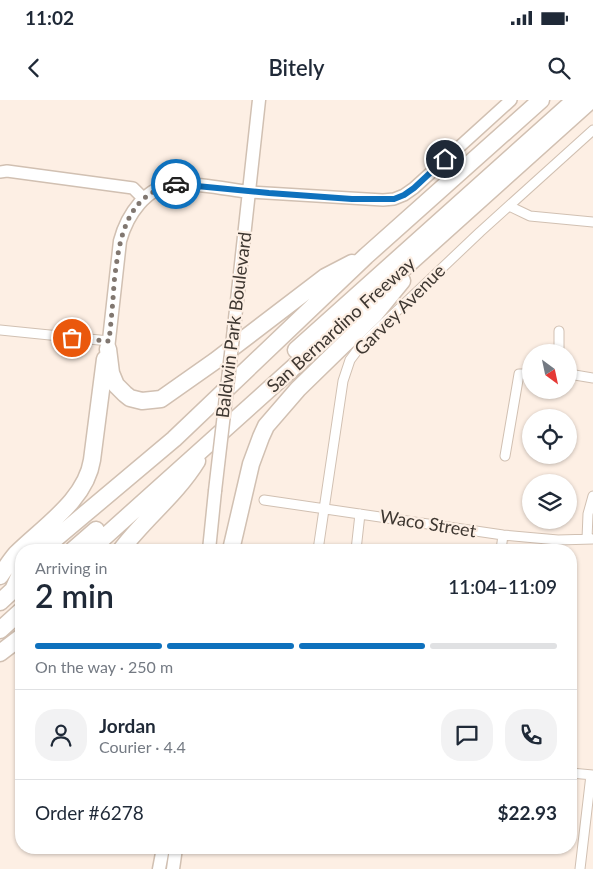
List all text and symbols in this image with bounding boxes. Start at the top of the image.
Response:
text: 11:02 [25,6,74,29]
icon: back [20,54,48,82]
text: Bitely [268,54,325,81]
icon: search [545,54,573,82]
pin [424,138,466,180]
icon: home [431,145,459,173]
courier [151,159,201,209]
icon: car [162,170,190,198]
street label: Baldwin Park Boulevard [211,231,255,419]
street label: San Bernardino Freeway [262,251,419,397]
street label: Garvey Avenue [349,259,449,359]
pin [51,317,93,359]
icon: bag [58,324,86,352]
north arrow [522,344,578,399]
map controls [522,344,577,529]
button: locate [522,409,577,464]
button: layers [522,474,577,529]
street label: Waco Street [378,505,478,542]
text: Arriving in [35,558,108,577]
text: 11:04–11:09 [448,575,557,598]
text: 2 min [35,576,114,615]
text: On the way · 250 m [35,657,173,676]
button: person [35,709,87,761]
button: chat [441,709,493,761]
button: phone [505,709,557,761]
text: Jordan [99,714,156,737]
text: Courier · 4.4 [99,737,186,756]
text: Order #6278 [35,801,144,824]
text: $22.93 [497,801,557,824]

